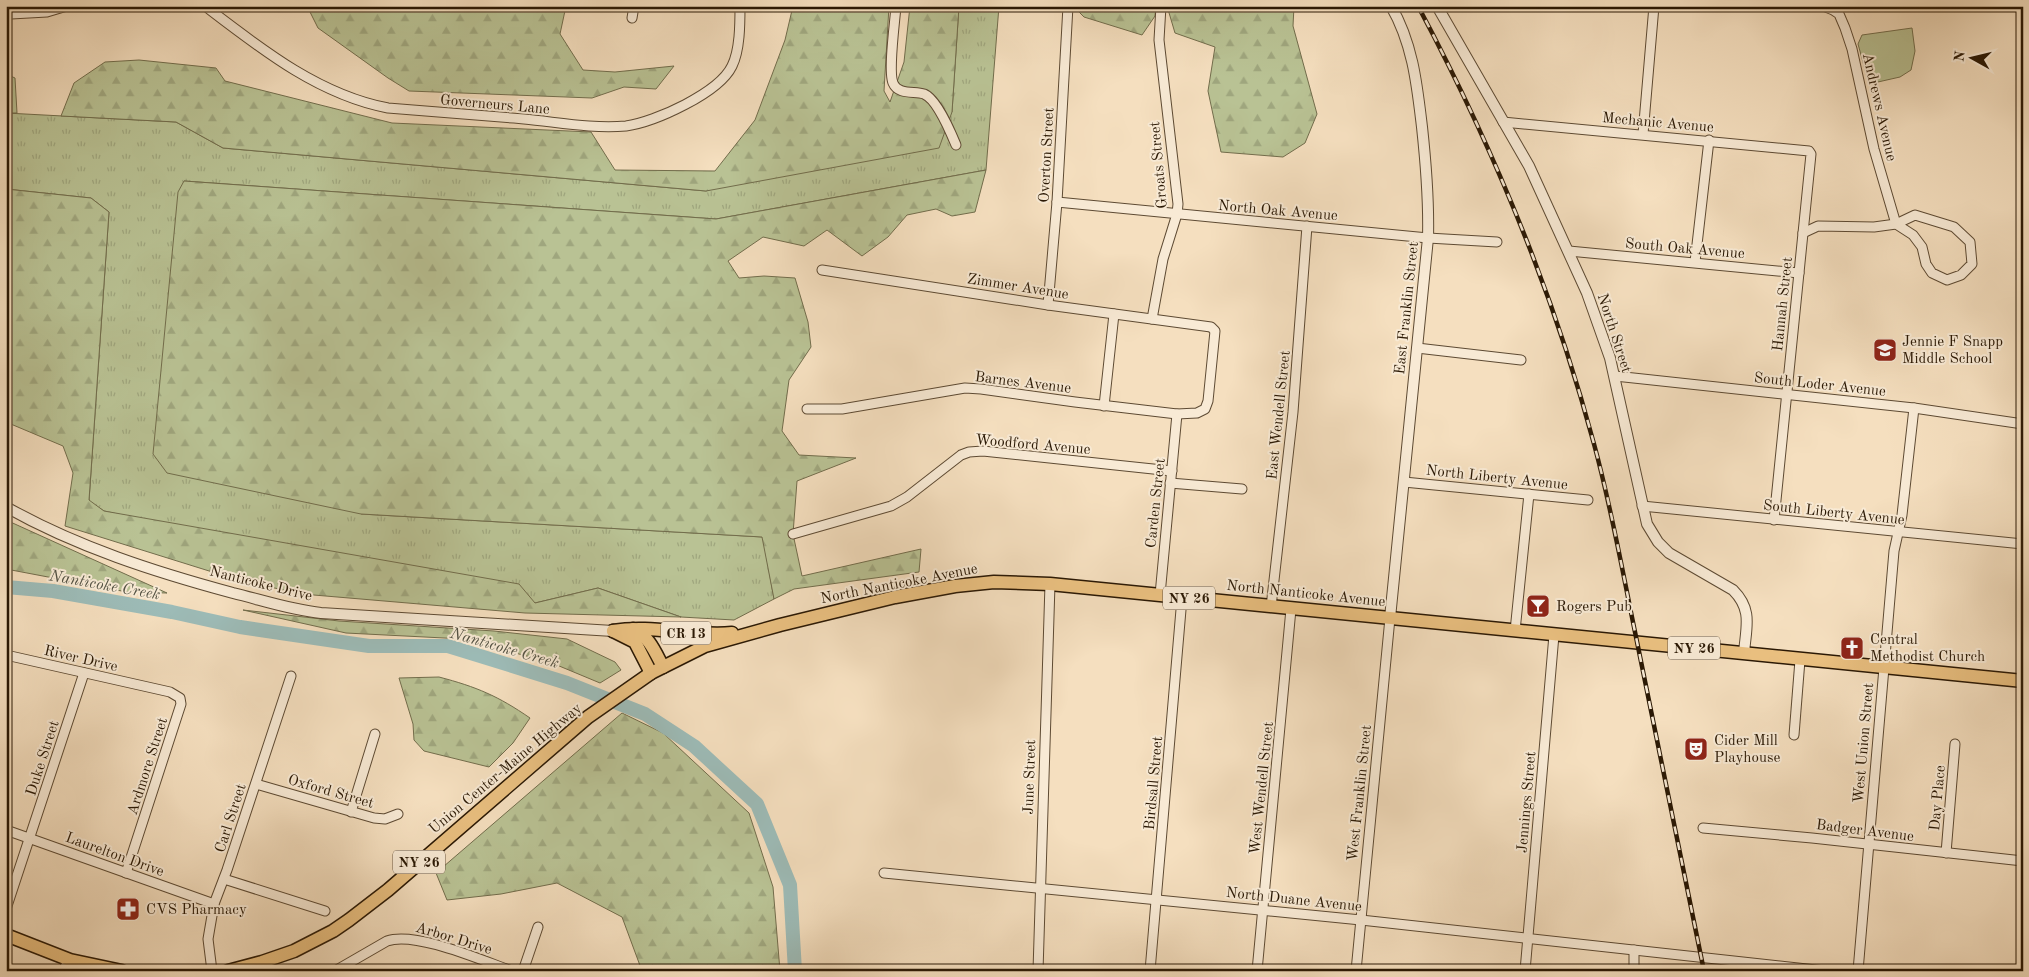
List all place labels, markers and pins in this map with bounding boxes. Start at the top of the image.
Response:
place label: Jennie F Snapp Middle School [1902,335,2003,367]
school or university icon: Jennie F Snapp Middle School [1872,337,1898,363]
bar icon: Rogers Pub [1525,593,1551,619]
place label: Rogers Pub [1556,600,1632,615]
place label: Central Methodist Church [1870,633,1985,665]
church icon: Central Methodist Church [1839,635,1865,661]
place label: Cider Mill Playhouse [1714,734,1780,766]
theatre icon: Cider Mill Playhouse [1683,736,1709,762]
pharmacy icon: CVS Pharmacy [115,896,141,922]
place label: CVS Pharmacy [146,903,247,918]

